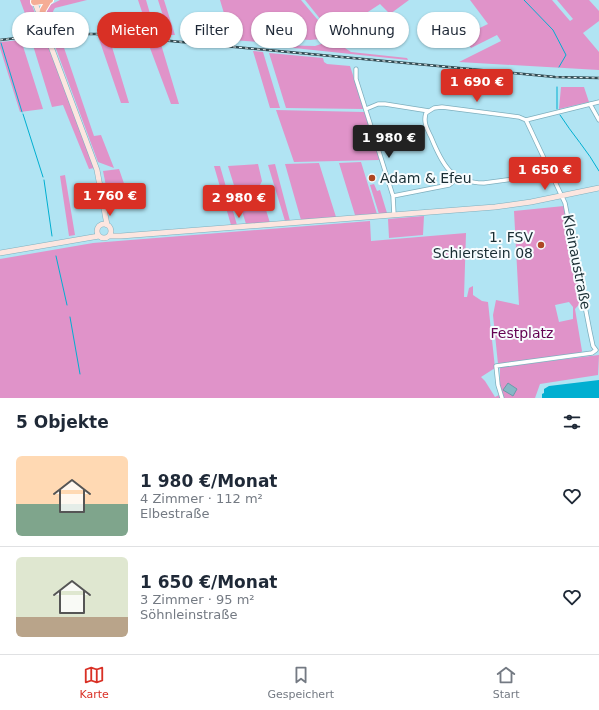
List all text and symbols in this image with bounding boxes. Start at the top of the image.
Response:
chip: Kaufen [12,12,89,48]
chip: Mieten [97,12,172,48]
chip: Filter [180,12,243,48]
chip: Neu [251,12,307,48]
chip: Wohnung [315,12,409,48]
chip: Haus [417,12,480,48]
pin: 1 690 € [440,69,514,103]
text: 1 690 € [450,74,504,89]
pin: 1 980 € [352,125,426,159]
text: 1 980 € [362,130,416,145]
pin: 1 650 € [508,157,582,191]
text: 1 650 € [518,162,572,177]
place label: Adam & Efeu [380,170,472,186]
marker: Adam & Efeu [367,173,377,183]
pin: 1 760 € [73,183,147,217]
pin: 2 980 € [202,185,276,219]
text: 1 760 € [83,188,137,203]
text: 2 980 € [212,190,266,205]
street label: Kleinaustraße [560,213,594,311]
place label: 1. FSV Schierstein 08 [433,229,533,261]
marker: 1. FSV Schierstein 08 [536,240,546,250]
park label: Festplatz [491,325,553,341]
icon: filters [561,411,583,433]
text: 5 Objekte [16,412,109,432]
text: 1 980 €/Monat [140,471,278,491]
icon: home [48,472,96,520]
icon: heart [561,485,583,507]
text: 4 Zimmer · 112 m² [140,491,263,506]
text: Elbestraße [140,506,209,521]
text: 1 650 €/Monat [140,572,278,592]
icon: home [48,573,96,621]
icon: heart [561,586,583,608]
text: 3 Zimmer · 95 m² [140,592,255,607]
text: Söhnleinstraße [140,607,238,622]
tab: Karte [79,664,109,701]
tab: Gespeichert [268,664,334,701]
tab: Start [493,664,520,701]

